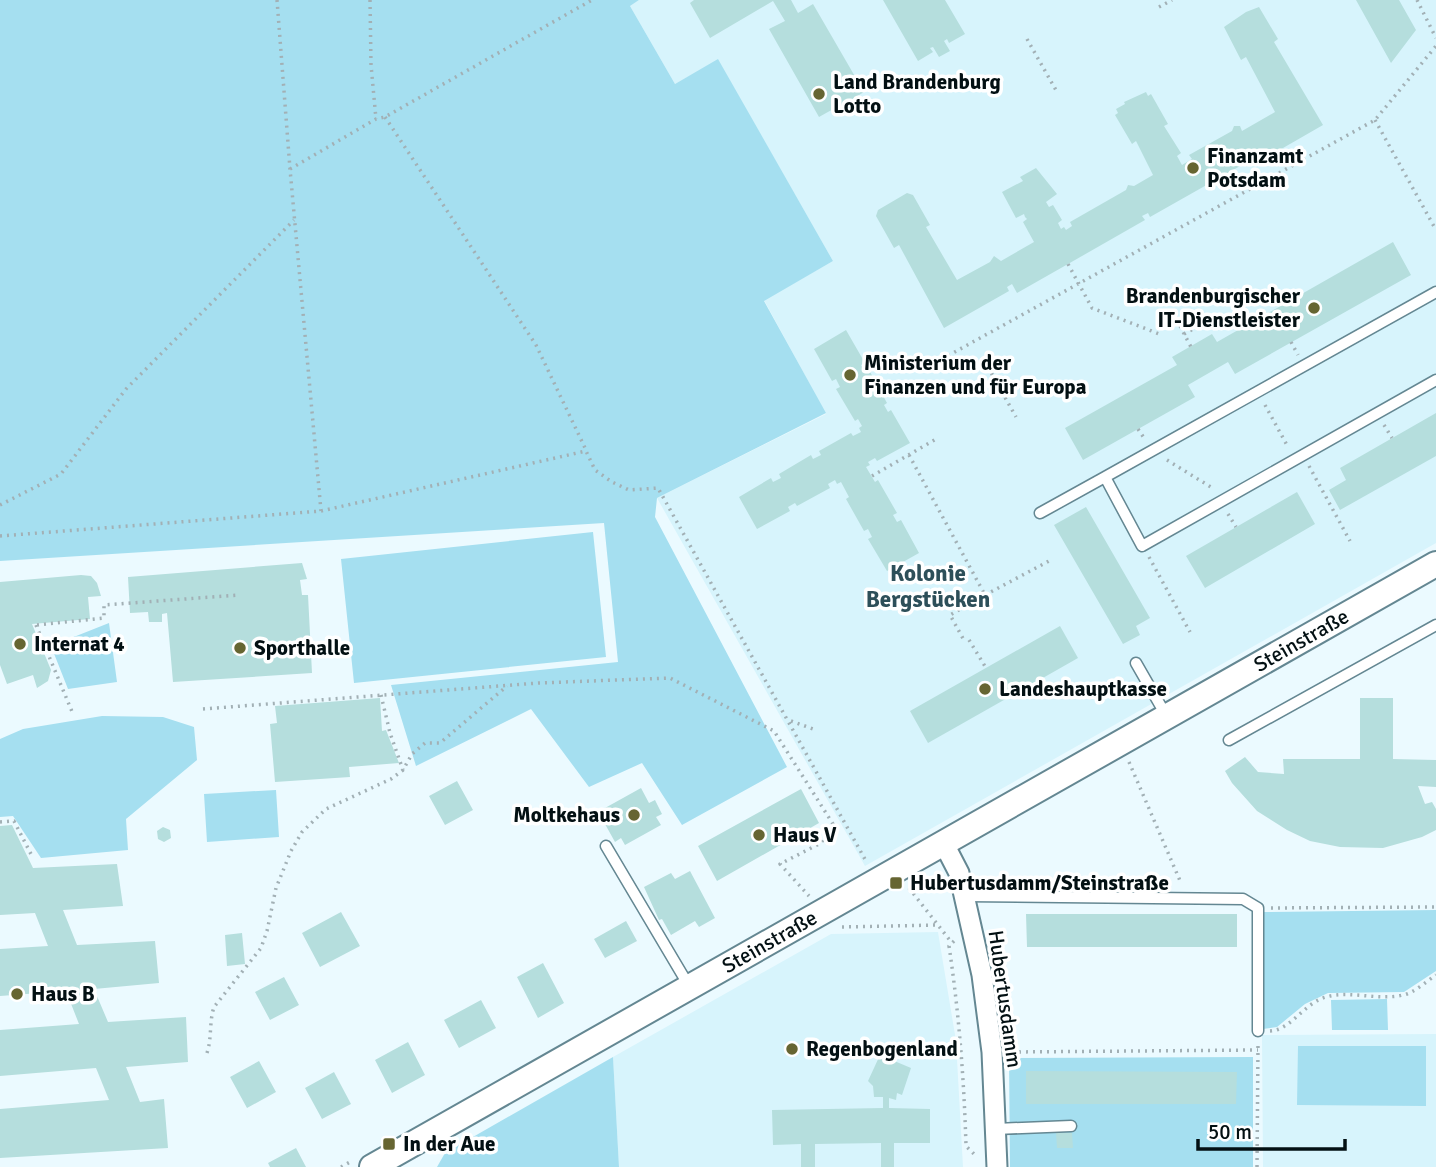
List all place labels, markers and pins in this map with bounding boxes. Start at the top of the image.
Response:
place label: Land Brandenburg Lotto [833,69,1001,119]
marker: Land Brandenburg Lotto [811,86,827,102]
place label: Finanzamt Potsdam [1207,143,1303,193]
marker: Finanzamt Potsdam [1185,160,1201,176]
place label: Brandenburgischer IT-Dienstleister [1126,283,1301,333]
marker: Brandenburgischer IT-Dienstleister [1306,300,1322,316]
place label: Ministerium der Finanzen und für Europa [864,350,1087,400]
marker: Ministerium der Finanzen und für Europa [842,367,858,383]
place label: Internat 4 [34,631,125,657]
place label: Sporthalle [254,635,350,661]
marker: Internat 4 [12,636,28,652]
marker: Sporthalle [232,640,248,656]
place label: Landeshauptkasse [999,676,1167,702]
marker: Landeshauptkasse [977,681,993,697]
place label: Moltkehaus [513,802,620,828]
marker: Moltkehaus [626,807,642,823]
place label: Haus V [773,822,837,848]
marker: Haus V [751,827,767,843]
place label: Hubertusdamm/Steinstraße [910,870,1169,896]
marker: Hubertusdamm/Steinstraße [888,875,904,891]
place label: Haus B [31,981,95,1007]
marker: Haus B [9,986,25,1002]
place label: Regenbogenland [806,1036,958,1062]
marker: Regenbogenland [784,1041,800,1057]
place label: In der Aue [403,1131,495,1157]
marker: In der Aue [381,1136,397,1152]

